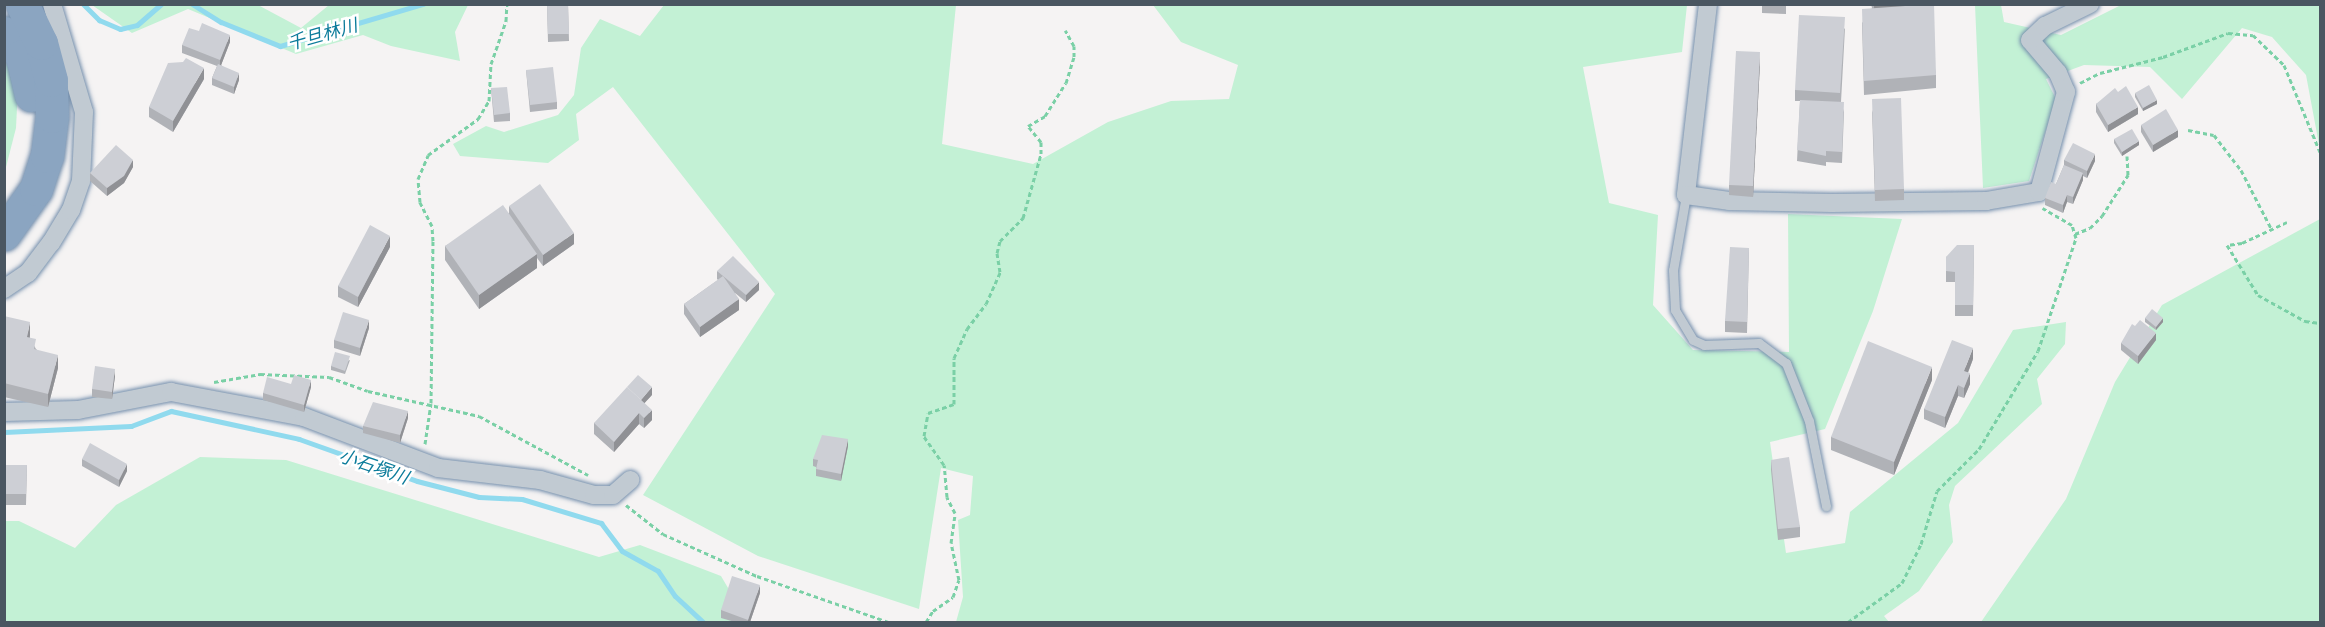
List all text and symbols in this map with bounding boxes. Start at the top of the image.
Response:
water label: 千旦林川 [284,14,360,54]
water label: 小石塚川 [336,444,412,488]

